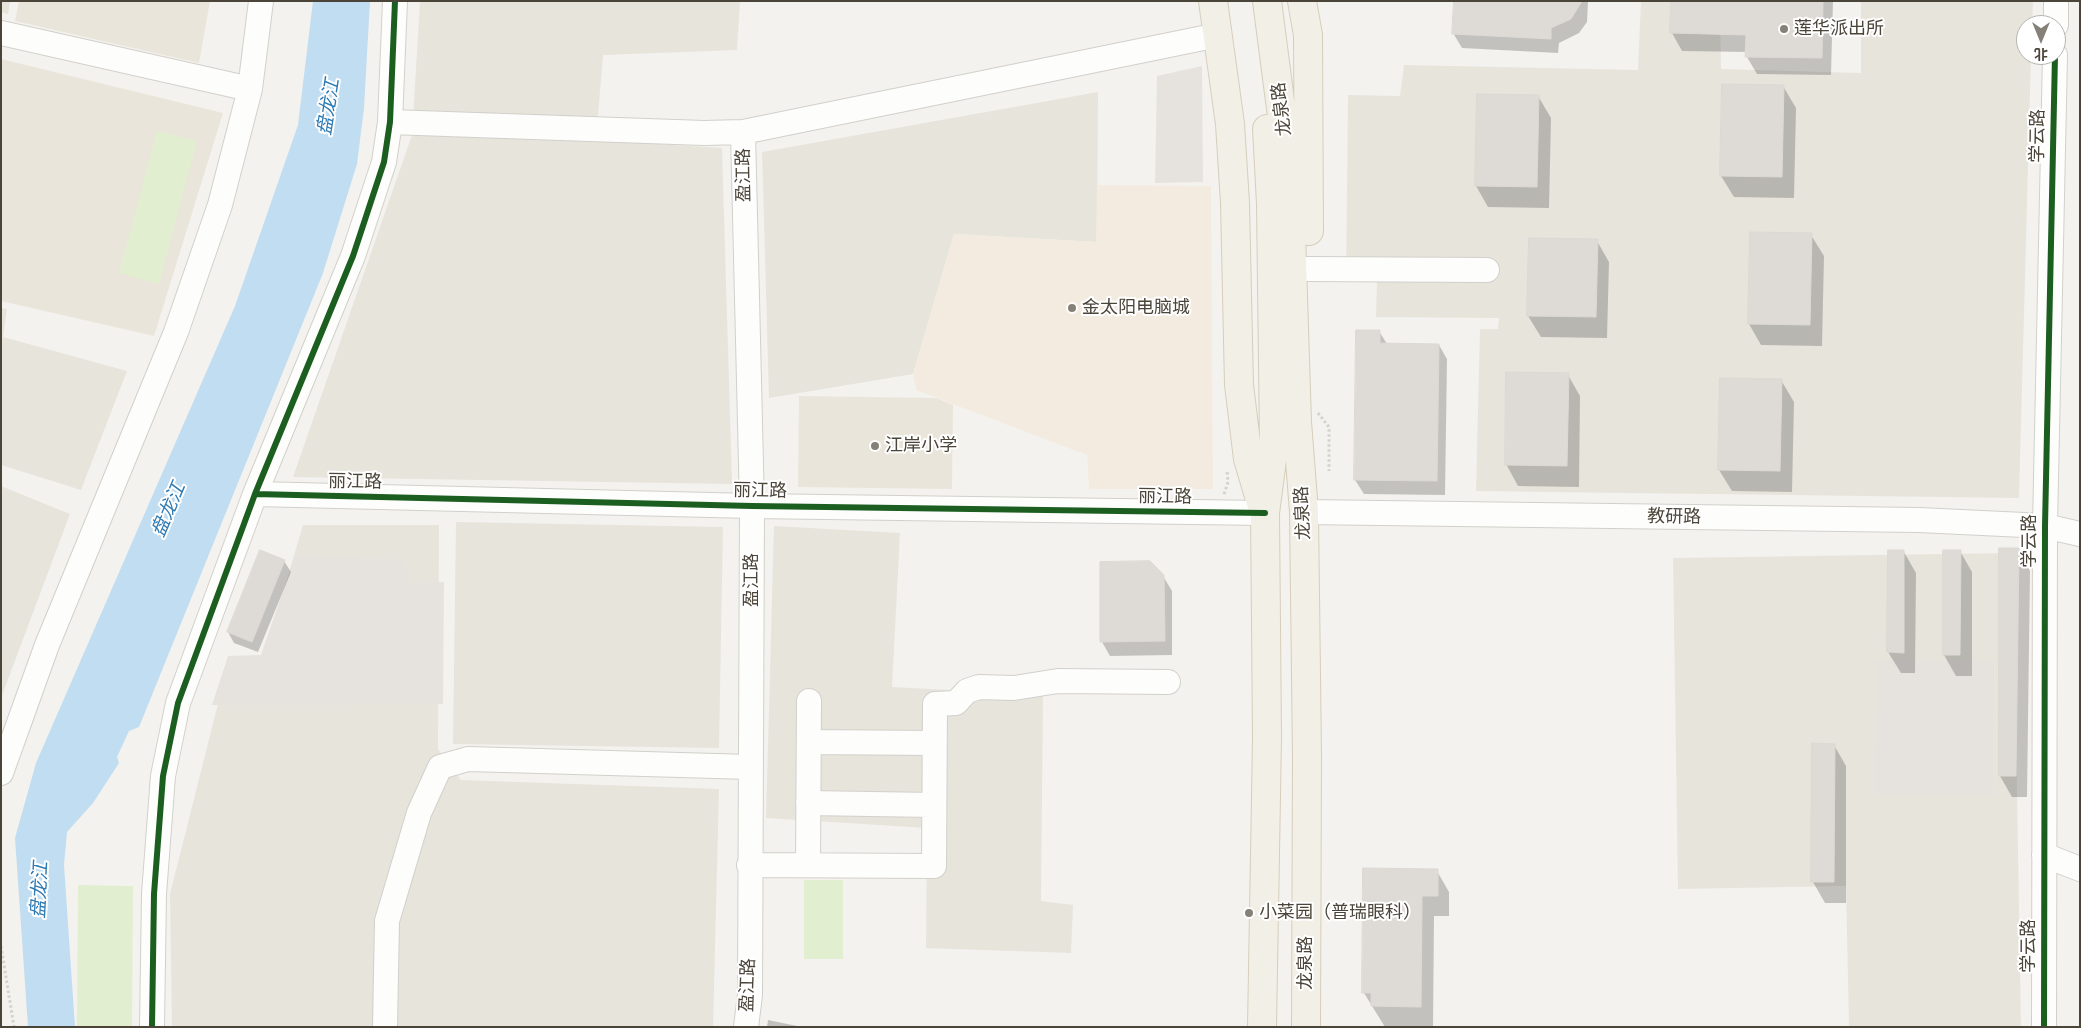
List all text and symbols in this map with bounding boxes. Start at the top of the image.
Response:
north arrow [2016,15,2066,65]
place label: 莲华派出所 [1794,18,1884,40]
marker: 莲华派出所 [1778,23,1790,35]
text: 北 [2034,45,2048,64]
water label: 盘龙江 [313,77,345,137]
street label: 龙泉路 [1268,81,1296,137]
street label: 学云路 [2027,109,2049,163]
street label: 盈江路 [733,148,755,202]
place label: 金太阳电脑城 [1082,297,1190,319]
marker: 金太阳电脑城 [1066,302,1078,314]
place label: 江岸小学 [885,435,957,457]
marker: 江岸小学 [869,440,881,452]
street label: 丽江路 [328,471,382,493]
water label: 盘龙江 [147,479,191,541]
street label: 丽江路 [733,480,787,502]
street label: 龙泉路 [1291,485,1315,541]
street label: 丽江路 [1138,486,1192,508]
street label: 教研路 [1647,506,1701,528]
street label: 学云路 [2019,514,2041,568]
street label: 盈江路 [741,553,763,607]
water label: 盘龙江 [27,861,53,919]
place label: 小菜园（普瑞眼科） [1259,902,1421,924]
marker: 小菜园（普瑞眼科） [1243,907,1255,919]
street label: 学云路 [2018,919,2040,973]
street label: 龙泉路 [1295,936,1317,990]
street label: 盈江路 [736,958,760,1012]

